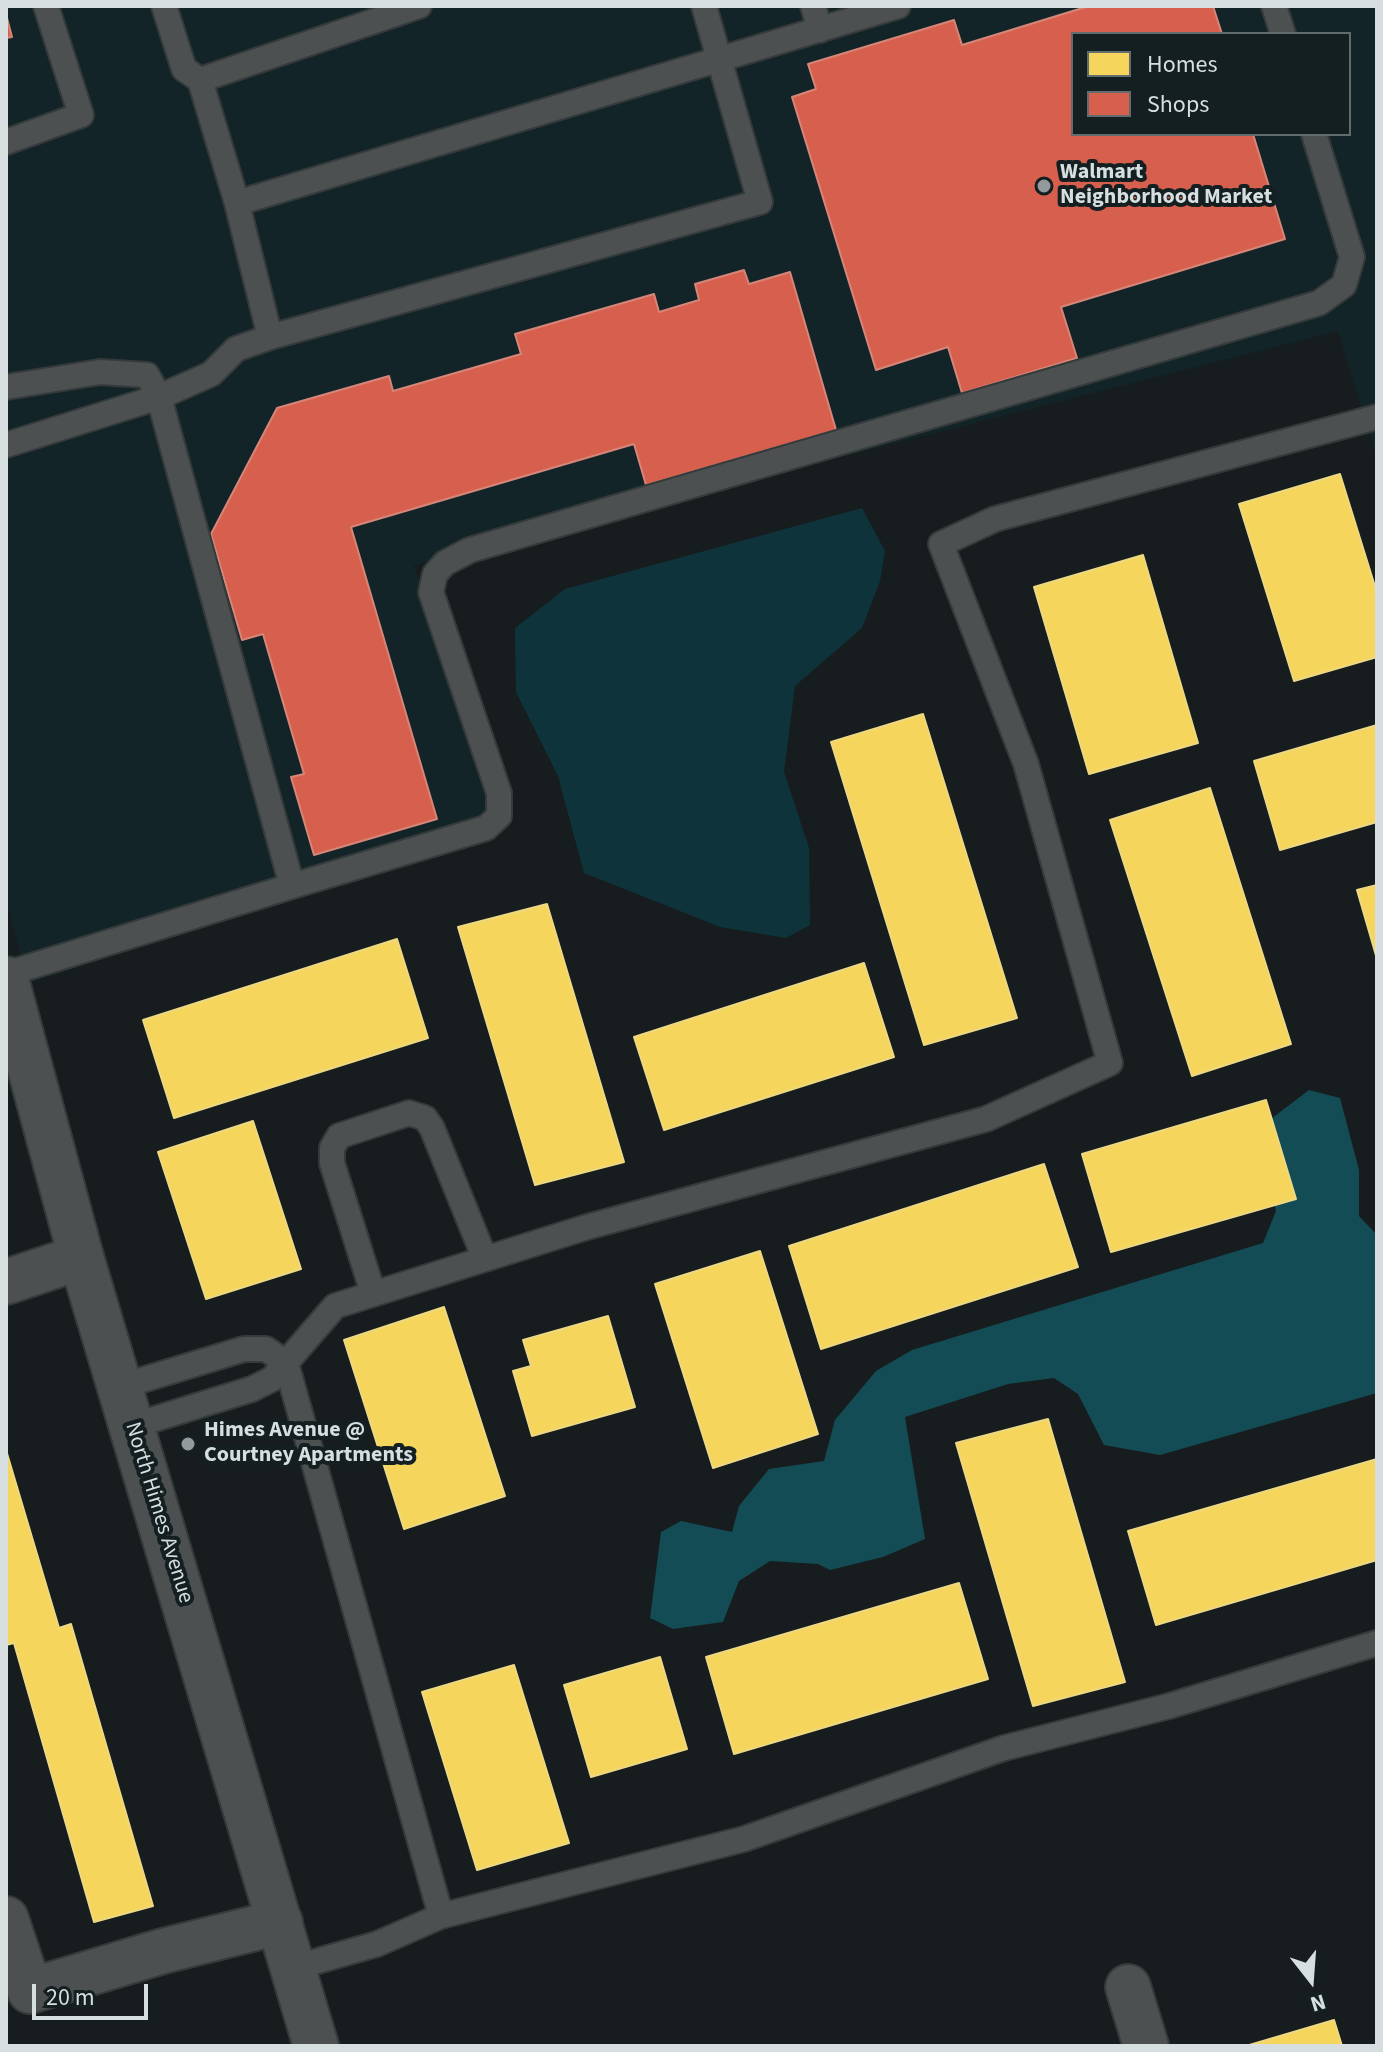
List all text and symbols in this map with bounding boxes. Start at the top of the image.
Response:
legend [1071,32,1351,136]
text: Homes [1147,47,1218,82]
text: Shops [1147,87,1209,122]
place label: Walmart Neighborhood Market [1060,160,1272,212]
marker: Walmart Neighborhood Market [1035,177,1053,195]
place label: Himes Avenue @ Courtney Apartments [204,1418,413,1470]
street label: North Himes Avenue [118,1419,198,1607]
marker: Himes Avenue @ Courtney Apartments [179,1435,197,1453]
north arrow [1271,1940,1351,2020]
scale bar [36,1968,152,2018]
text: 20 m [46,1980,95,2015]
text: N [1306,1986,1330,2020]

